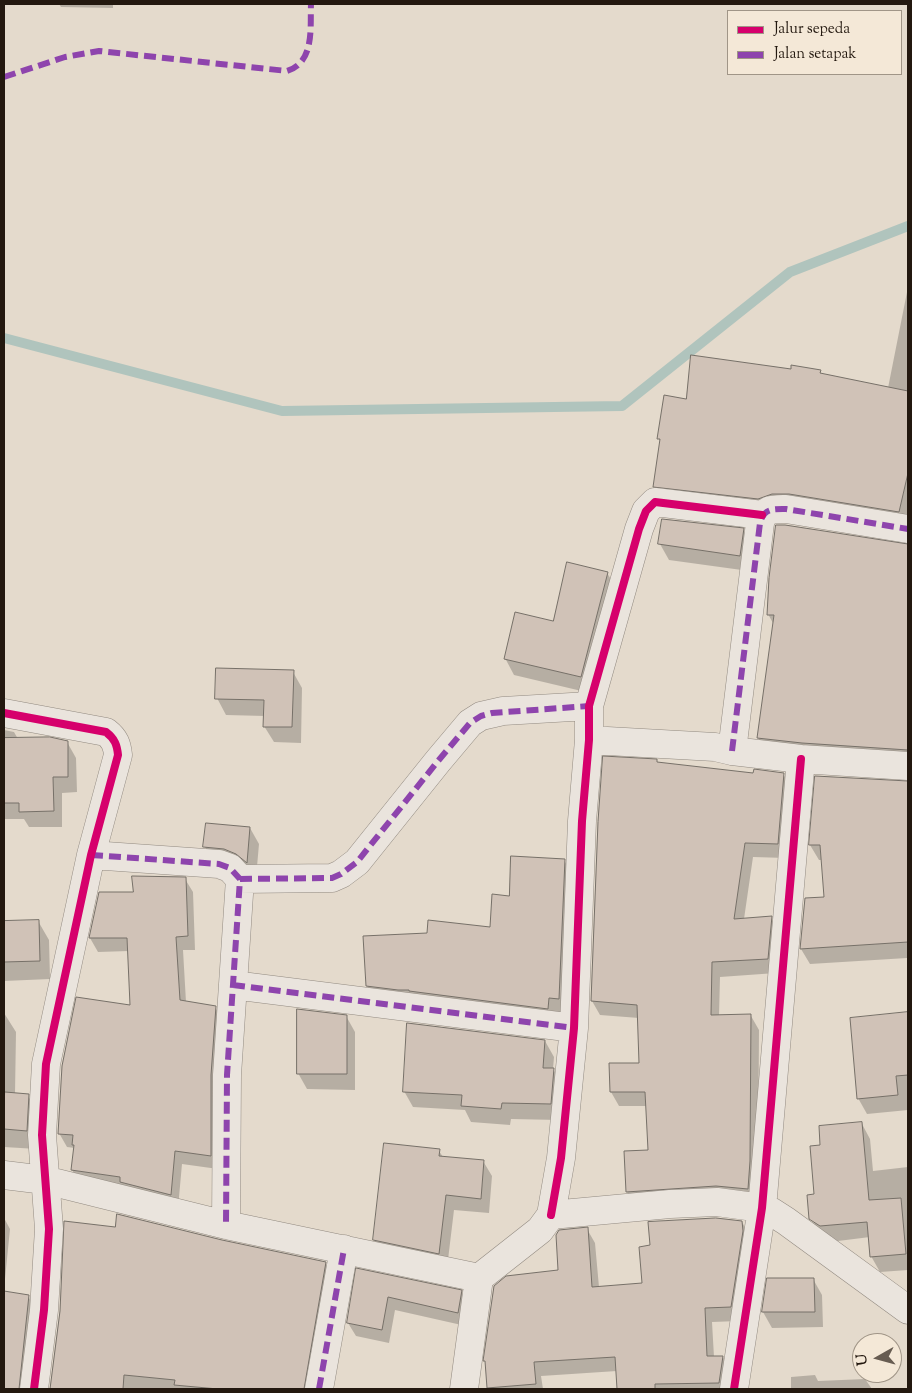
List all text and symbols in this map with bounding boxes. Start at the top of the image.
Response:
legend [727,10,902,75]
text: Jalur sepeda [774,19,850,40]
text: Jalan setapak [774,44,857,65]
north arrow [852,1333,902,1383]
text: U [852,1353,874,1367]

